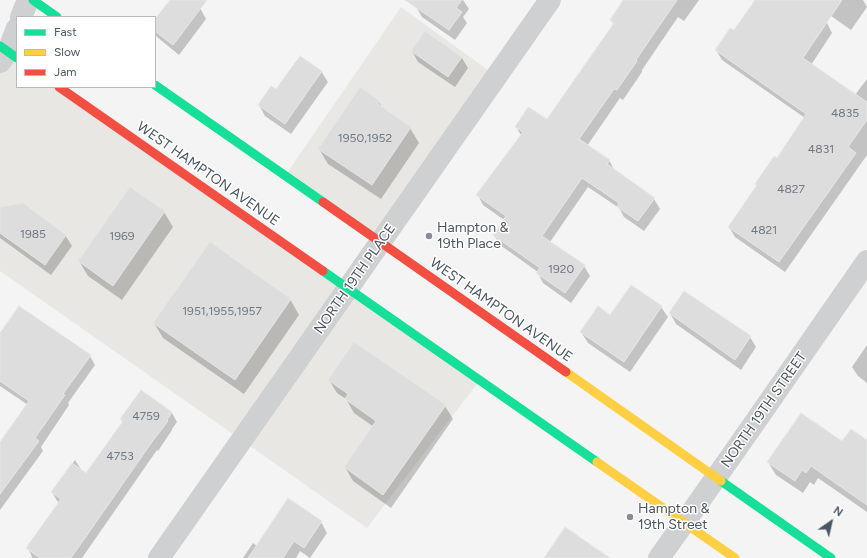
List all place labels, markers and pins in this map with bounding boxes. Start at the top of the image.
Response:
place label: Hampton & 19th Place [437,220,509,252]
marker: Hampton & 19th Place [424,231,434,241]
place label: Hampton & 19th Street [638,501,710,534]
marker: Hampton & 19th Street [625,512,635,522]

